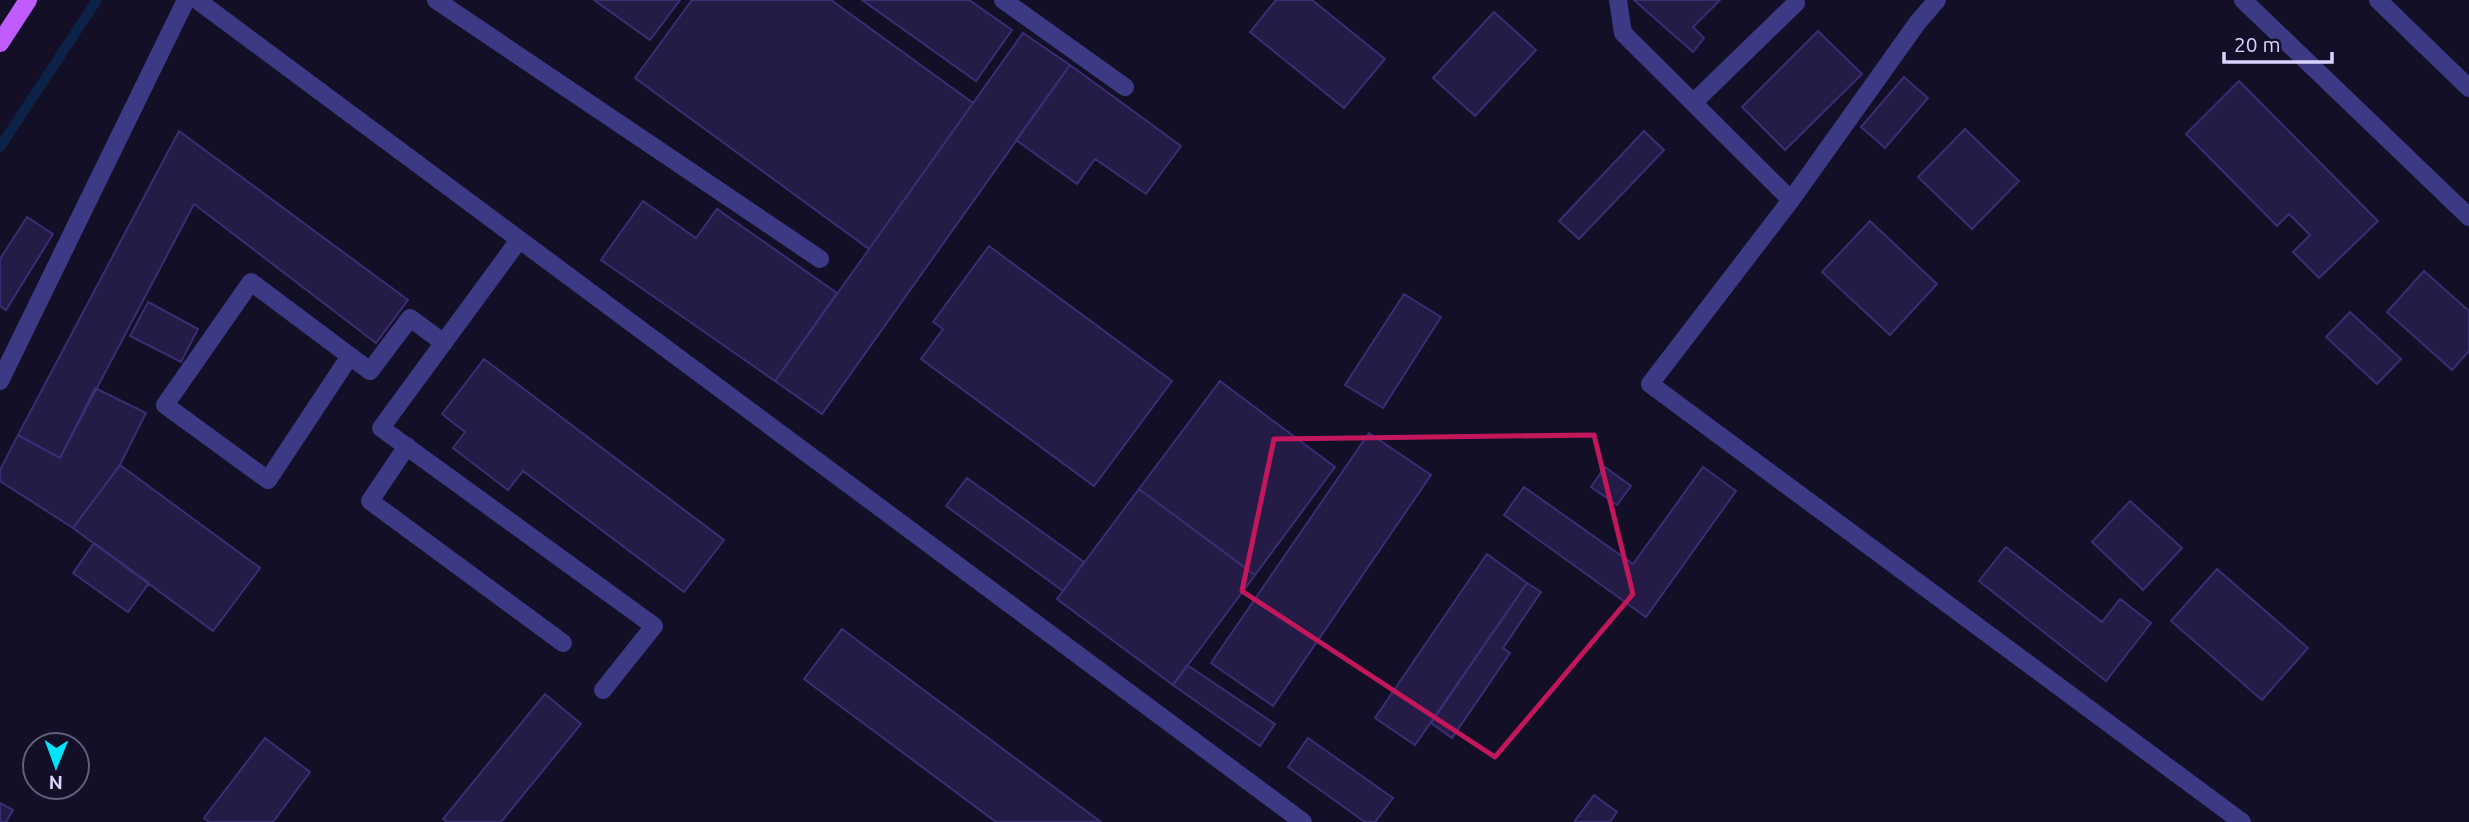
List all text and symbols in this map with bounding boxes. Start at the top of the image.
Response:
scale bar [2224,21,2332,65]
text: 20 m [2234,32,2281,56]
north arrow [21,731,91,801]
text: N [48,772,63,794]

